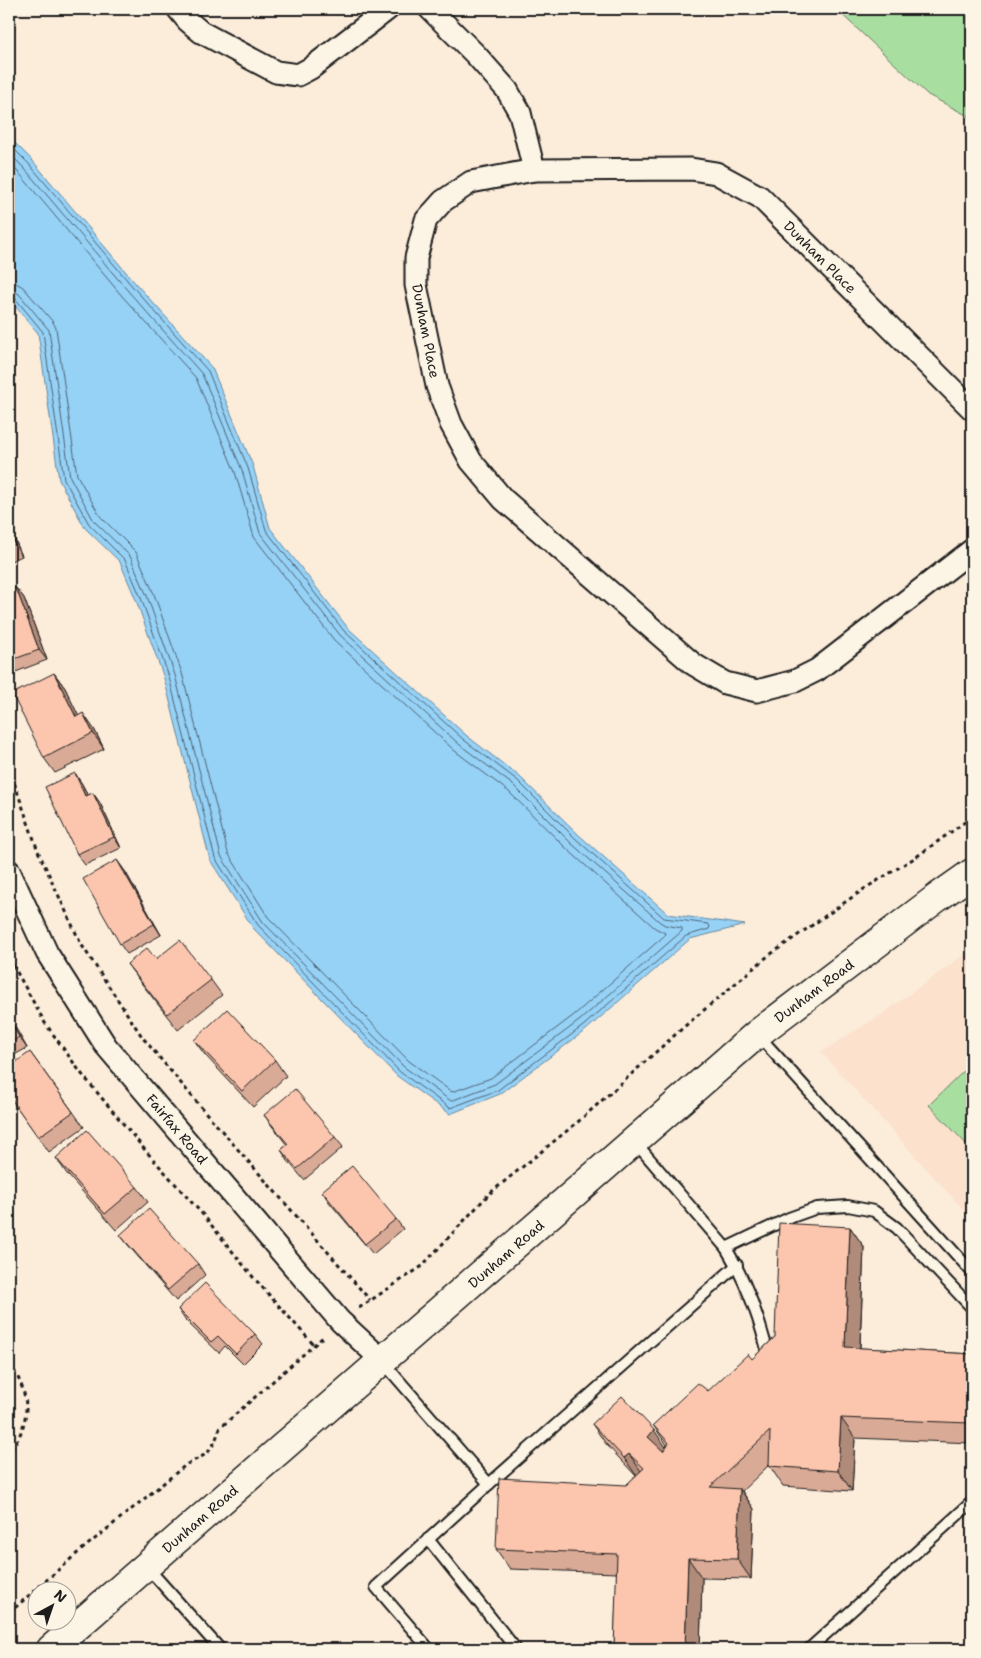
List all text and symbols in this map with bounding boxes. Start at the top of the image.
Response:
street label: Dunham Place [780,217,860,297]
street label: Dunham Place [408,282,444,380]
street label: Dunham Road [771,955,857,1027]
street label: Fairfax Road [142,1090,212,1168]
street label: Dunham Road [464,1216,548,1292]
street label: Dunham Road [158,1481,242,1557]
north arrow [28,1580,78,1630]
text: N [50,1586,70,1607]

